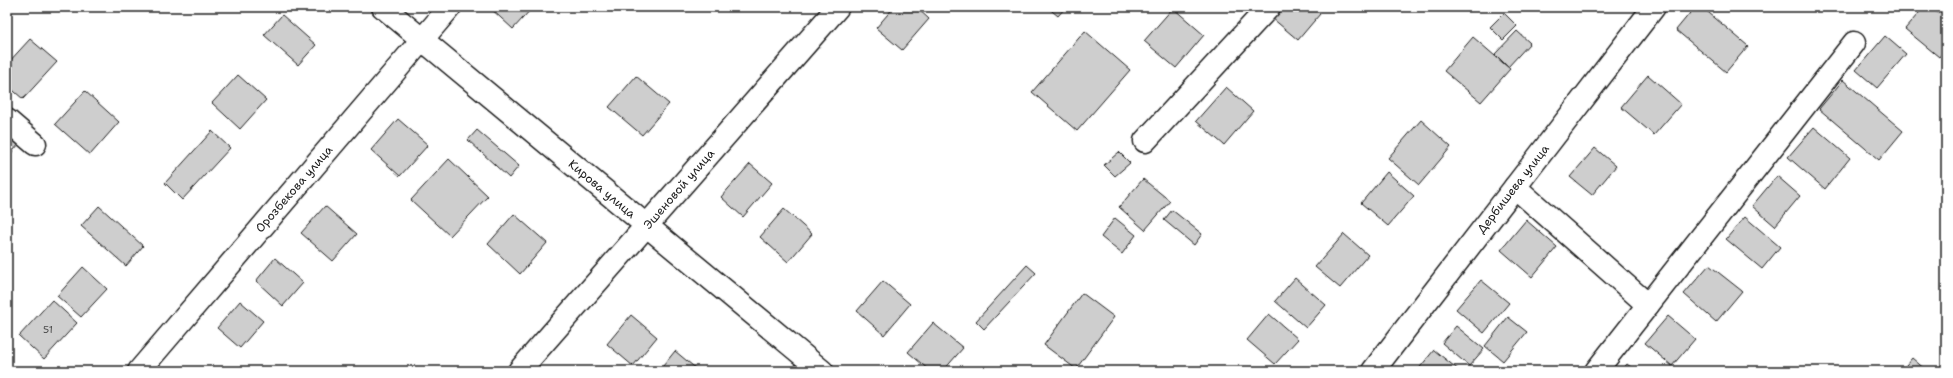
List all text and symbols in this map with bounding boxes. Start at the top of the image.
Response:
street label: Дербишева улица [1473,141,1553,237]
street label: Орозбекова улица [252,142,336,236]
street label: Эшеновой улица [640,145,719,232]
street label: Кирова улица [565,156,639,222]
house number: 51 [43,323,53,336]

